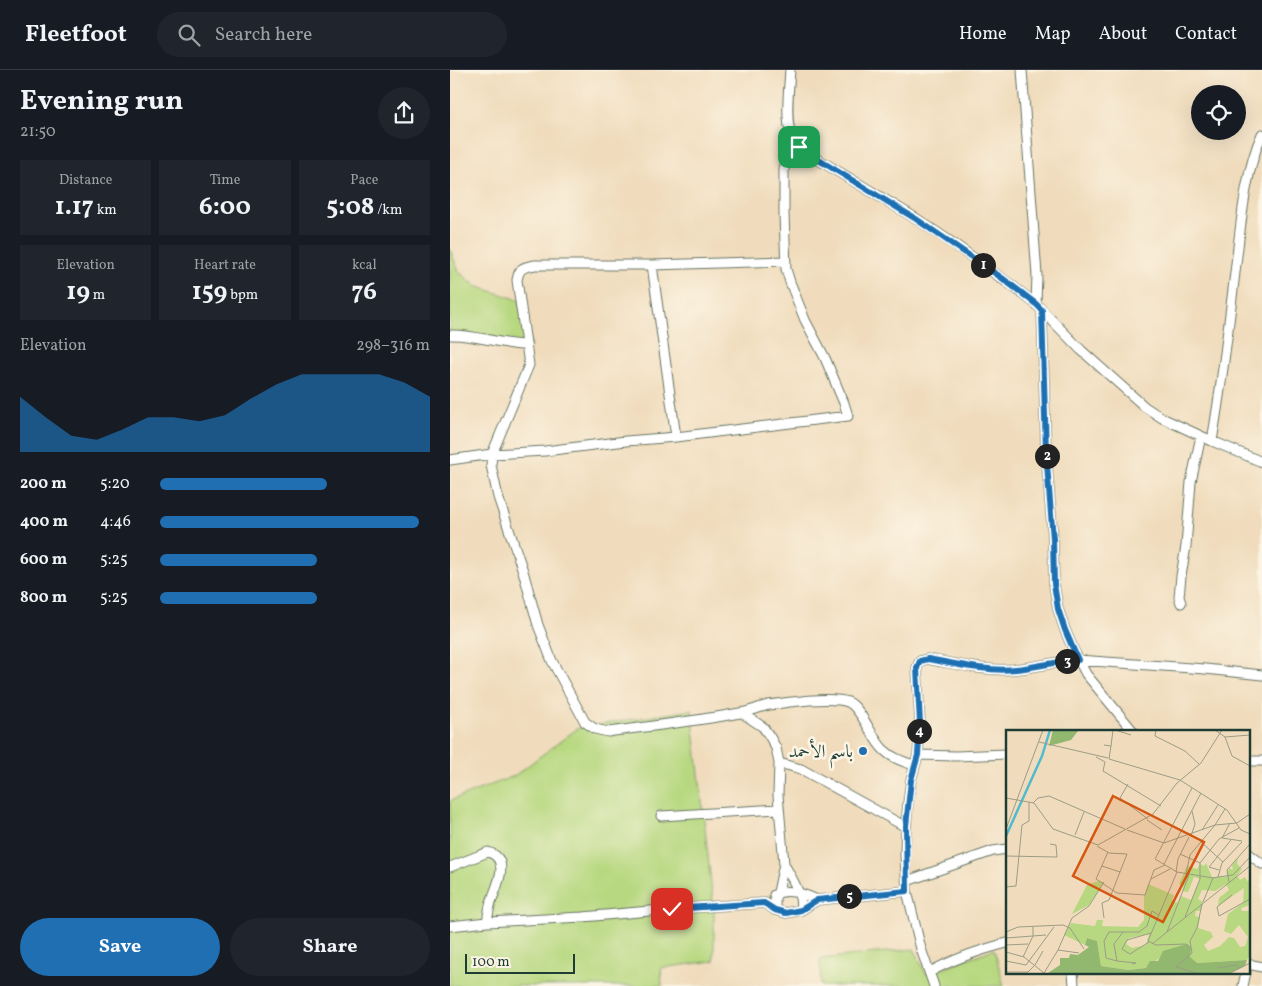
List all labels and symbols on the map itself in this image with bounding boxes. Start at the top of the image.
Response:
pin [778,126,820,168]
pin: 1 [970,252,996,278]
pin: 2 [1034,444,1060,468]
pin: 3 [1054,648,1080,674]
pin: 4 [906,718,932,744]
inset map [1006,730,1250,974]
place label: باسم الأحمد [788,738,853,769]
marker: باسم الأحمد [857,745,869,757]
pin: 5 [836,884,862,908]
pin [651,888,693,930]
scale bar [465,951,575,974]

